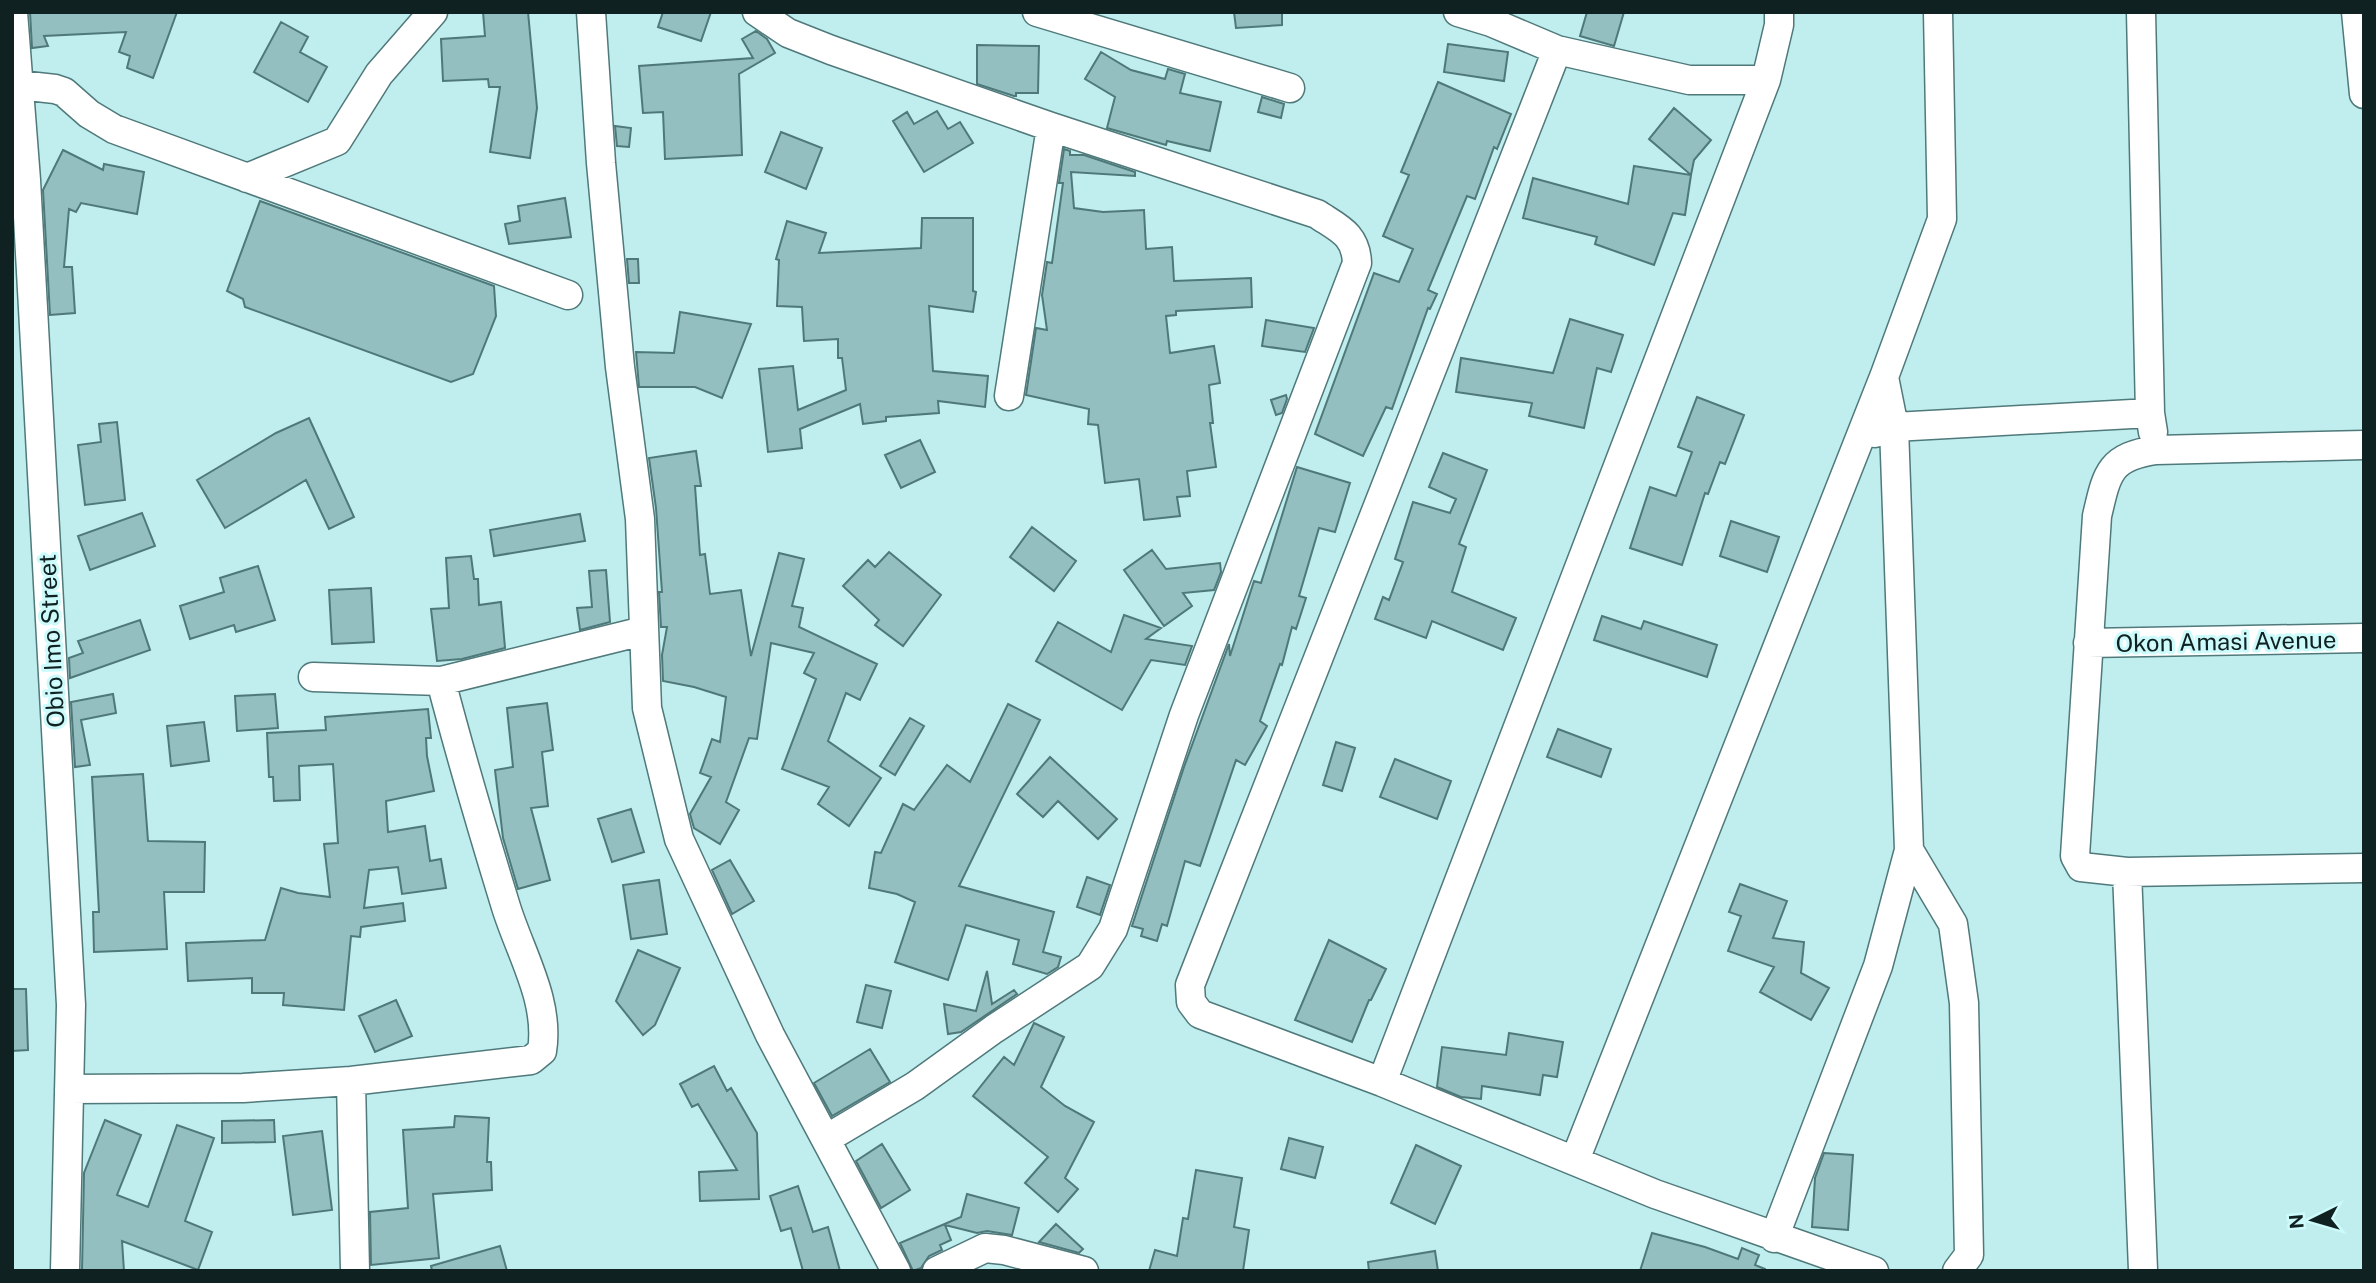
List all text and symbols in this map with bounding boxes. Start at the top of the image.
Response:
street label: Obio Imo Street [32,553,70,729]
street label: Okon Amasi Avenue [2115,625,2337,657]
north arrow [2278,1185,2348,1255]
text: N [2284,1213,2308,1230]

